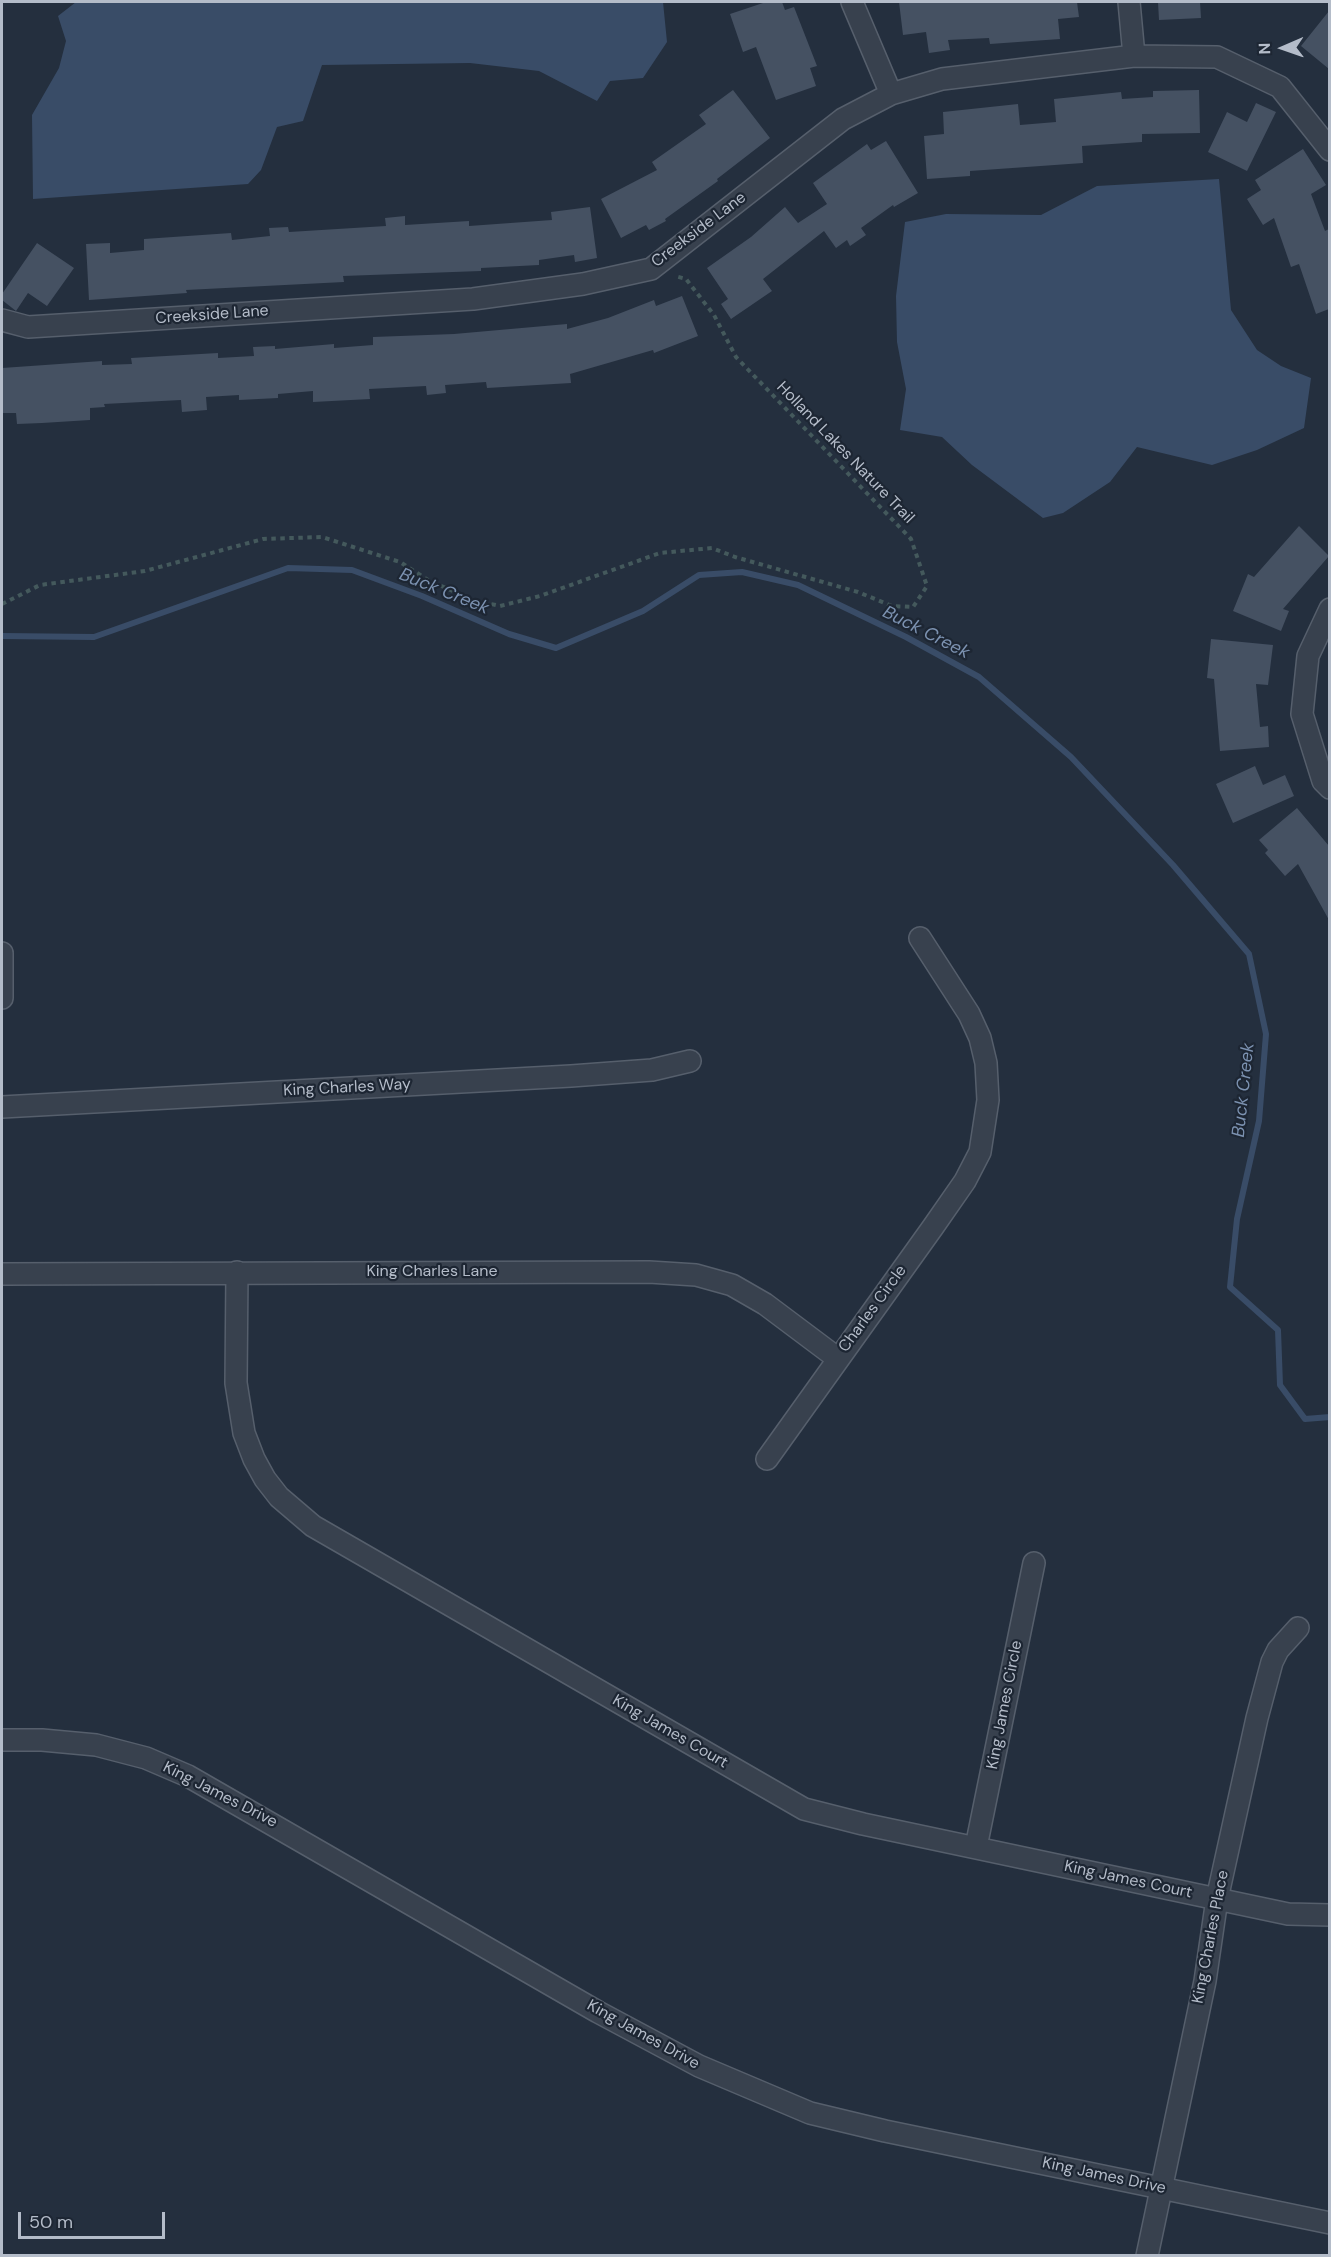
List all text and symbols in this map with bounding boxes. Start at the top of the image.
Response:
north arrow [1253,18,1313,78]
text: N [1254,42,1275,55]
street label: Creekside Lane [648,188,750,272]
street label: Creekside Lane [155,301,269,329]
street label: Holland Lakes Nature Trail [772,378,918,528]
water label: Buck Creek [396,564,492,620]
water label: Buck Creek [879,602,973,664]
water label: Buck Creek [1228,1042,1260,1138]
street label: King Charles Way [283,1075,411,1101]
street label: King Charles Lane [366,1262,498,1282]
street label: Charles Circle [835,1262,911,1356]
street label: King James Circle [983,1639,1027,1771]
street label: King James Court [609,1691,731,1773]
street label: King James Drive [160,1758,280,1832]
street label: King James Court [1062,1857,1194,1903]
street label: King Charles Place [1189,1869,1233,2005]
street label: King James Drive [583,1996,703,2074]
street label: King James Drive [1040,2154,1168,2198]
scale bar [21,2200,168,2238]
text: 50 m [29,2210,73,2234]

